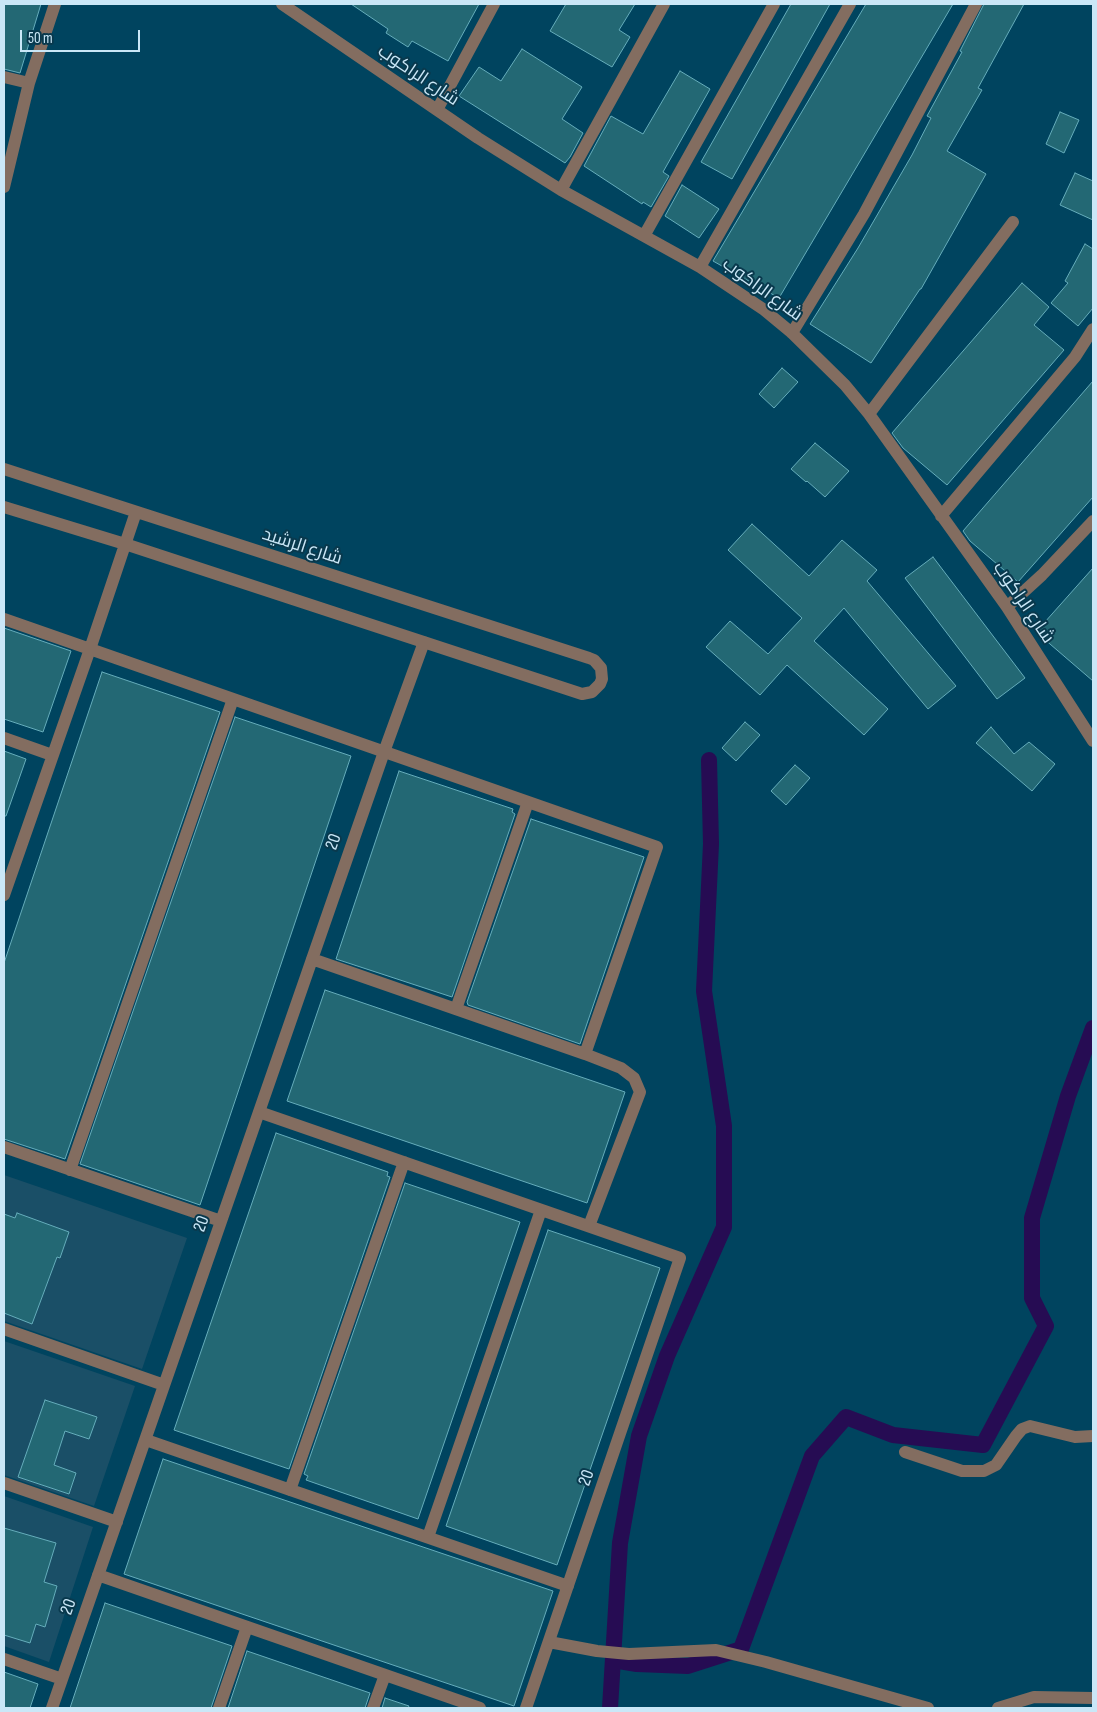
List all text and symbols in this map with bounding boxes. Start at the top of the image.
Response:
scale bar [22,20,142,52]
text: 50 m [28,29,53,48]
street label: شارع الراكوب [373,41,463,111]
street label: شارع الراكوب [718,254,806,326]
street label: شارع الرشيد [259,524,345,570]
street label: شارع الراكوب [988,558,1058,648]
street label: 20 [321,831,347,853]
street label: 20 [189,1213,215,1235]
street label: 20 [574,1467,600,1489]
street label: 20 [56,1596,82,1618]

